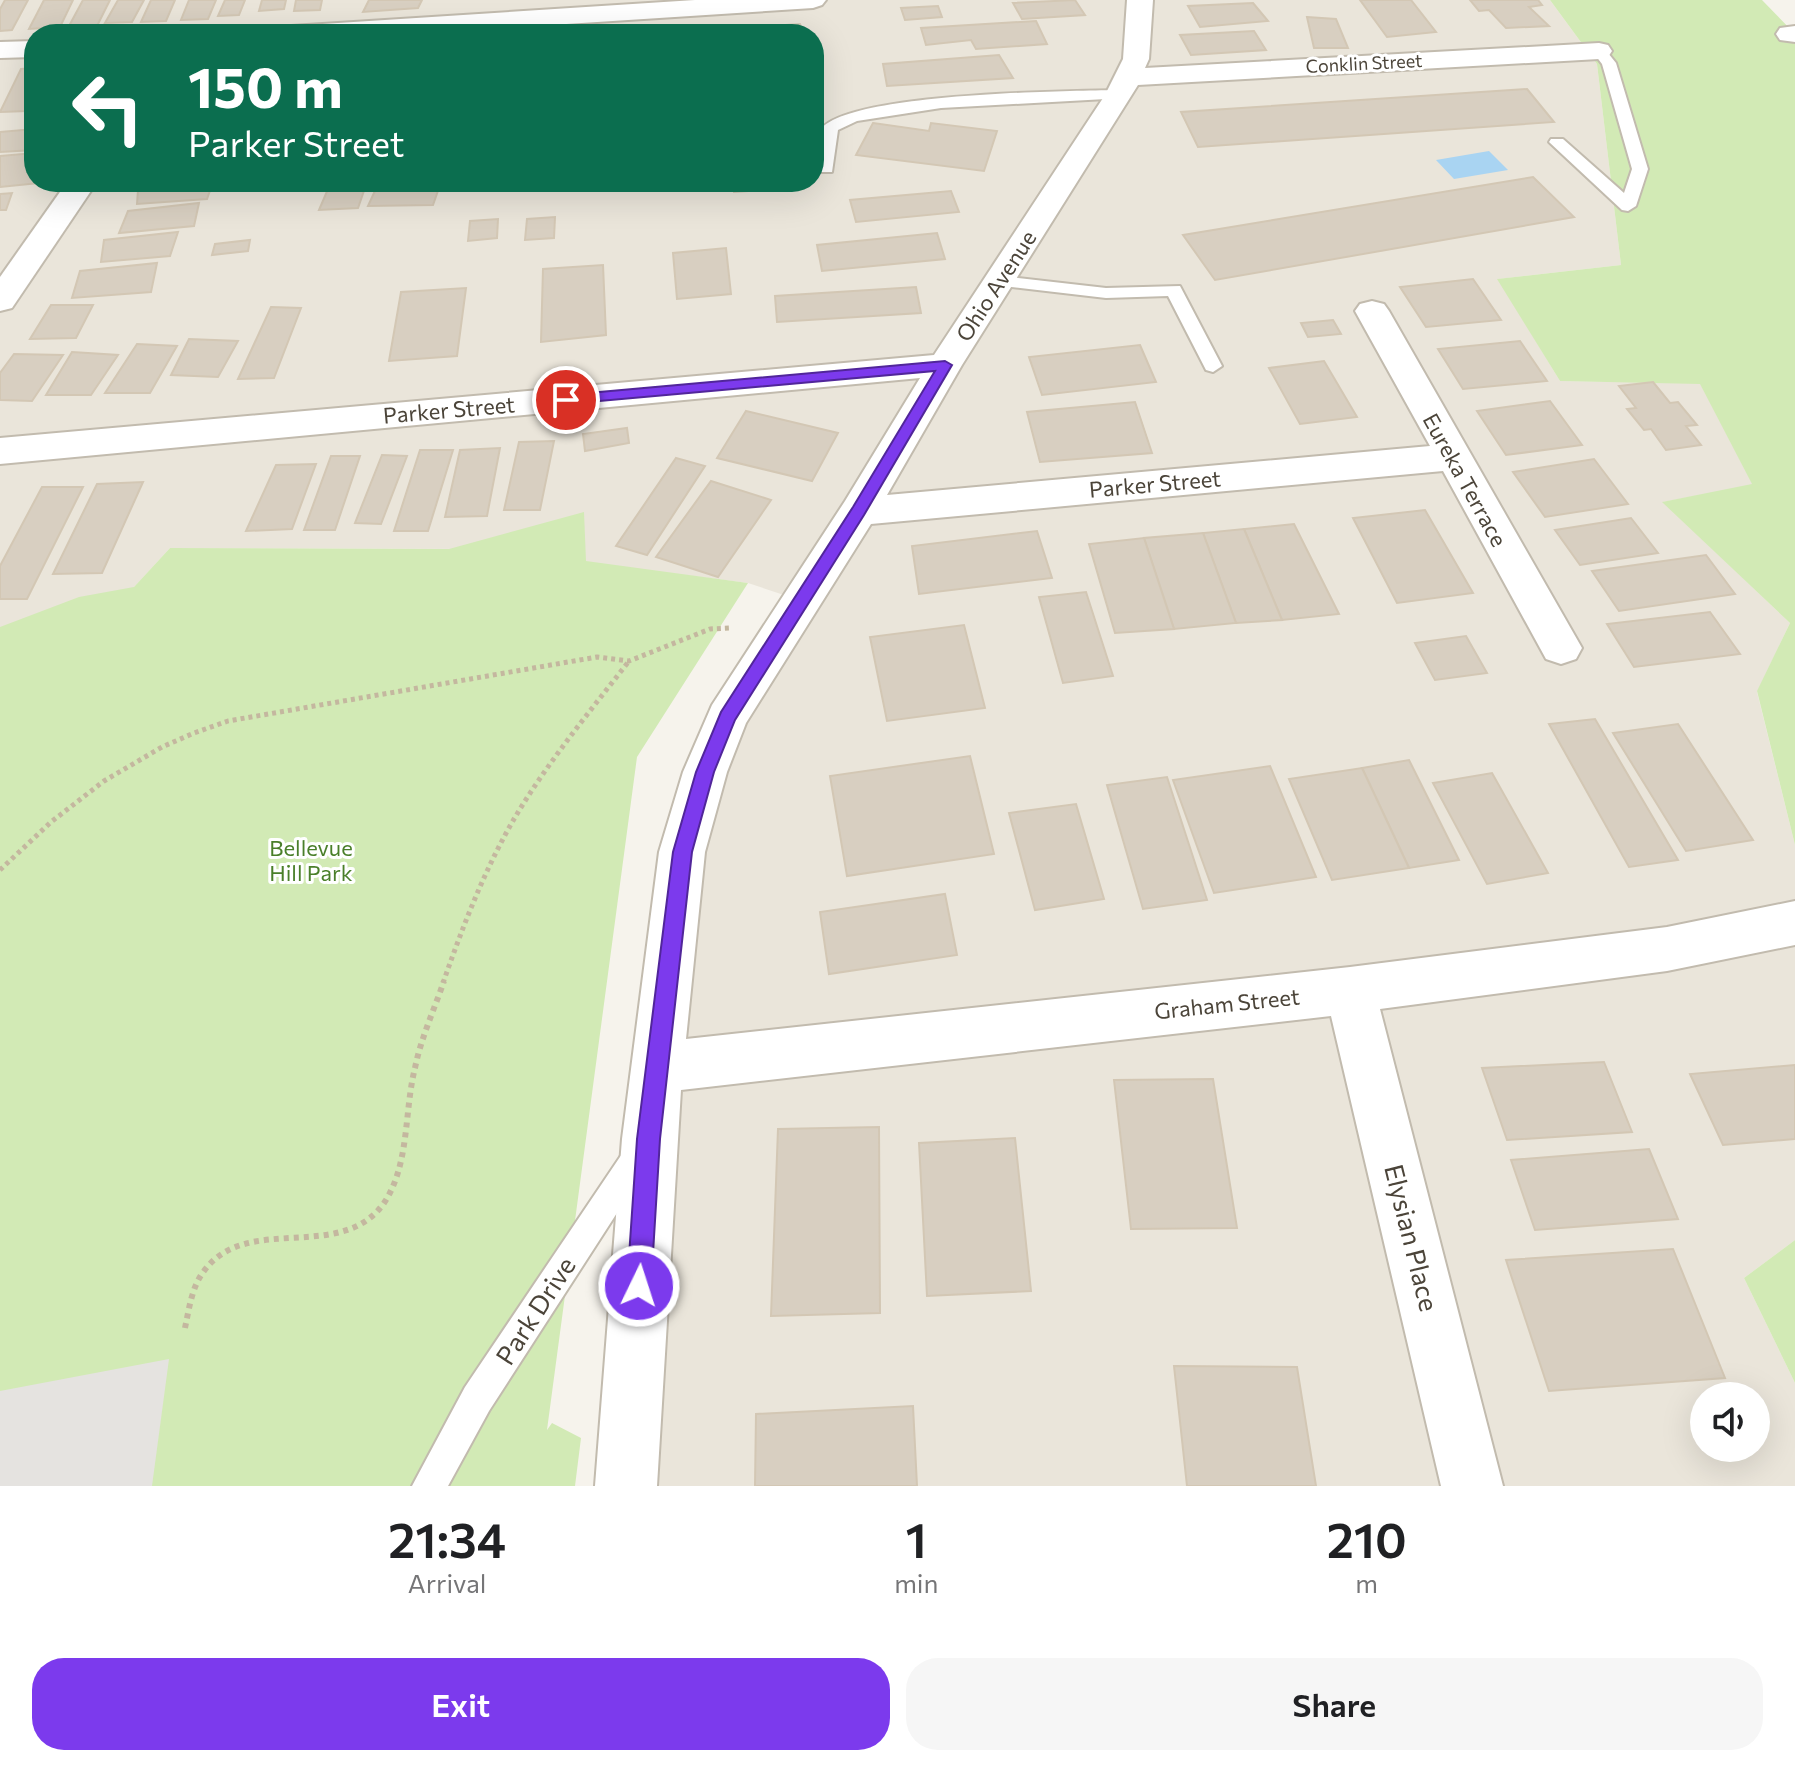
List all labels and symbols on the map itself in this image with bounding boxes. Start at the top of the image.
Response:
street label: Conklin Street [1305,49,1423,77]
street label: Ohio Avenue [950,225,1041,346]
pin [532,366,600,434]
street label: Parker Street [382,390,516,429]
street label: Eureka Terrace [1418,408,1513,551]
street label: Parker Street [1088,464,1222,503]
park label: Bellevue Hill Park [269,834,353,886]
street label: Graham Street [1153,982,1301,1025]
street label: Elysian Place [1379,1161,1446,1314]
position arrow [597,1244,681,1328]
street label: Park Drive [488,1251,581,1370]

